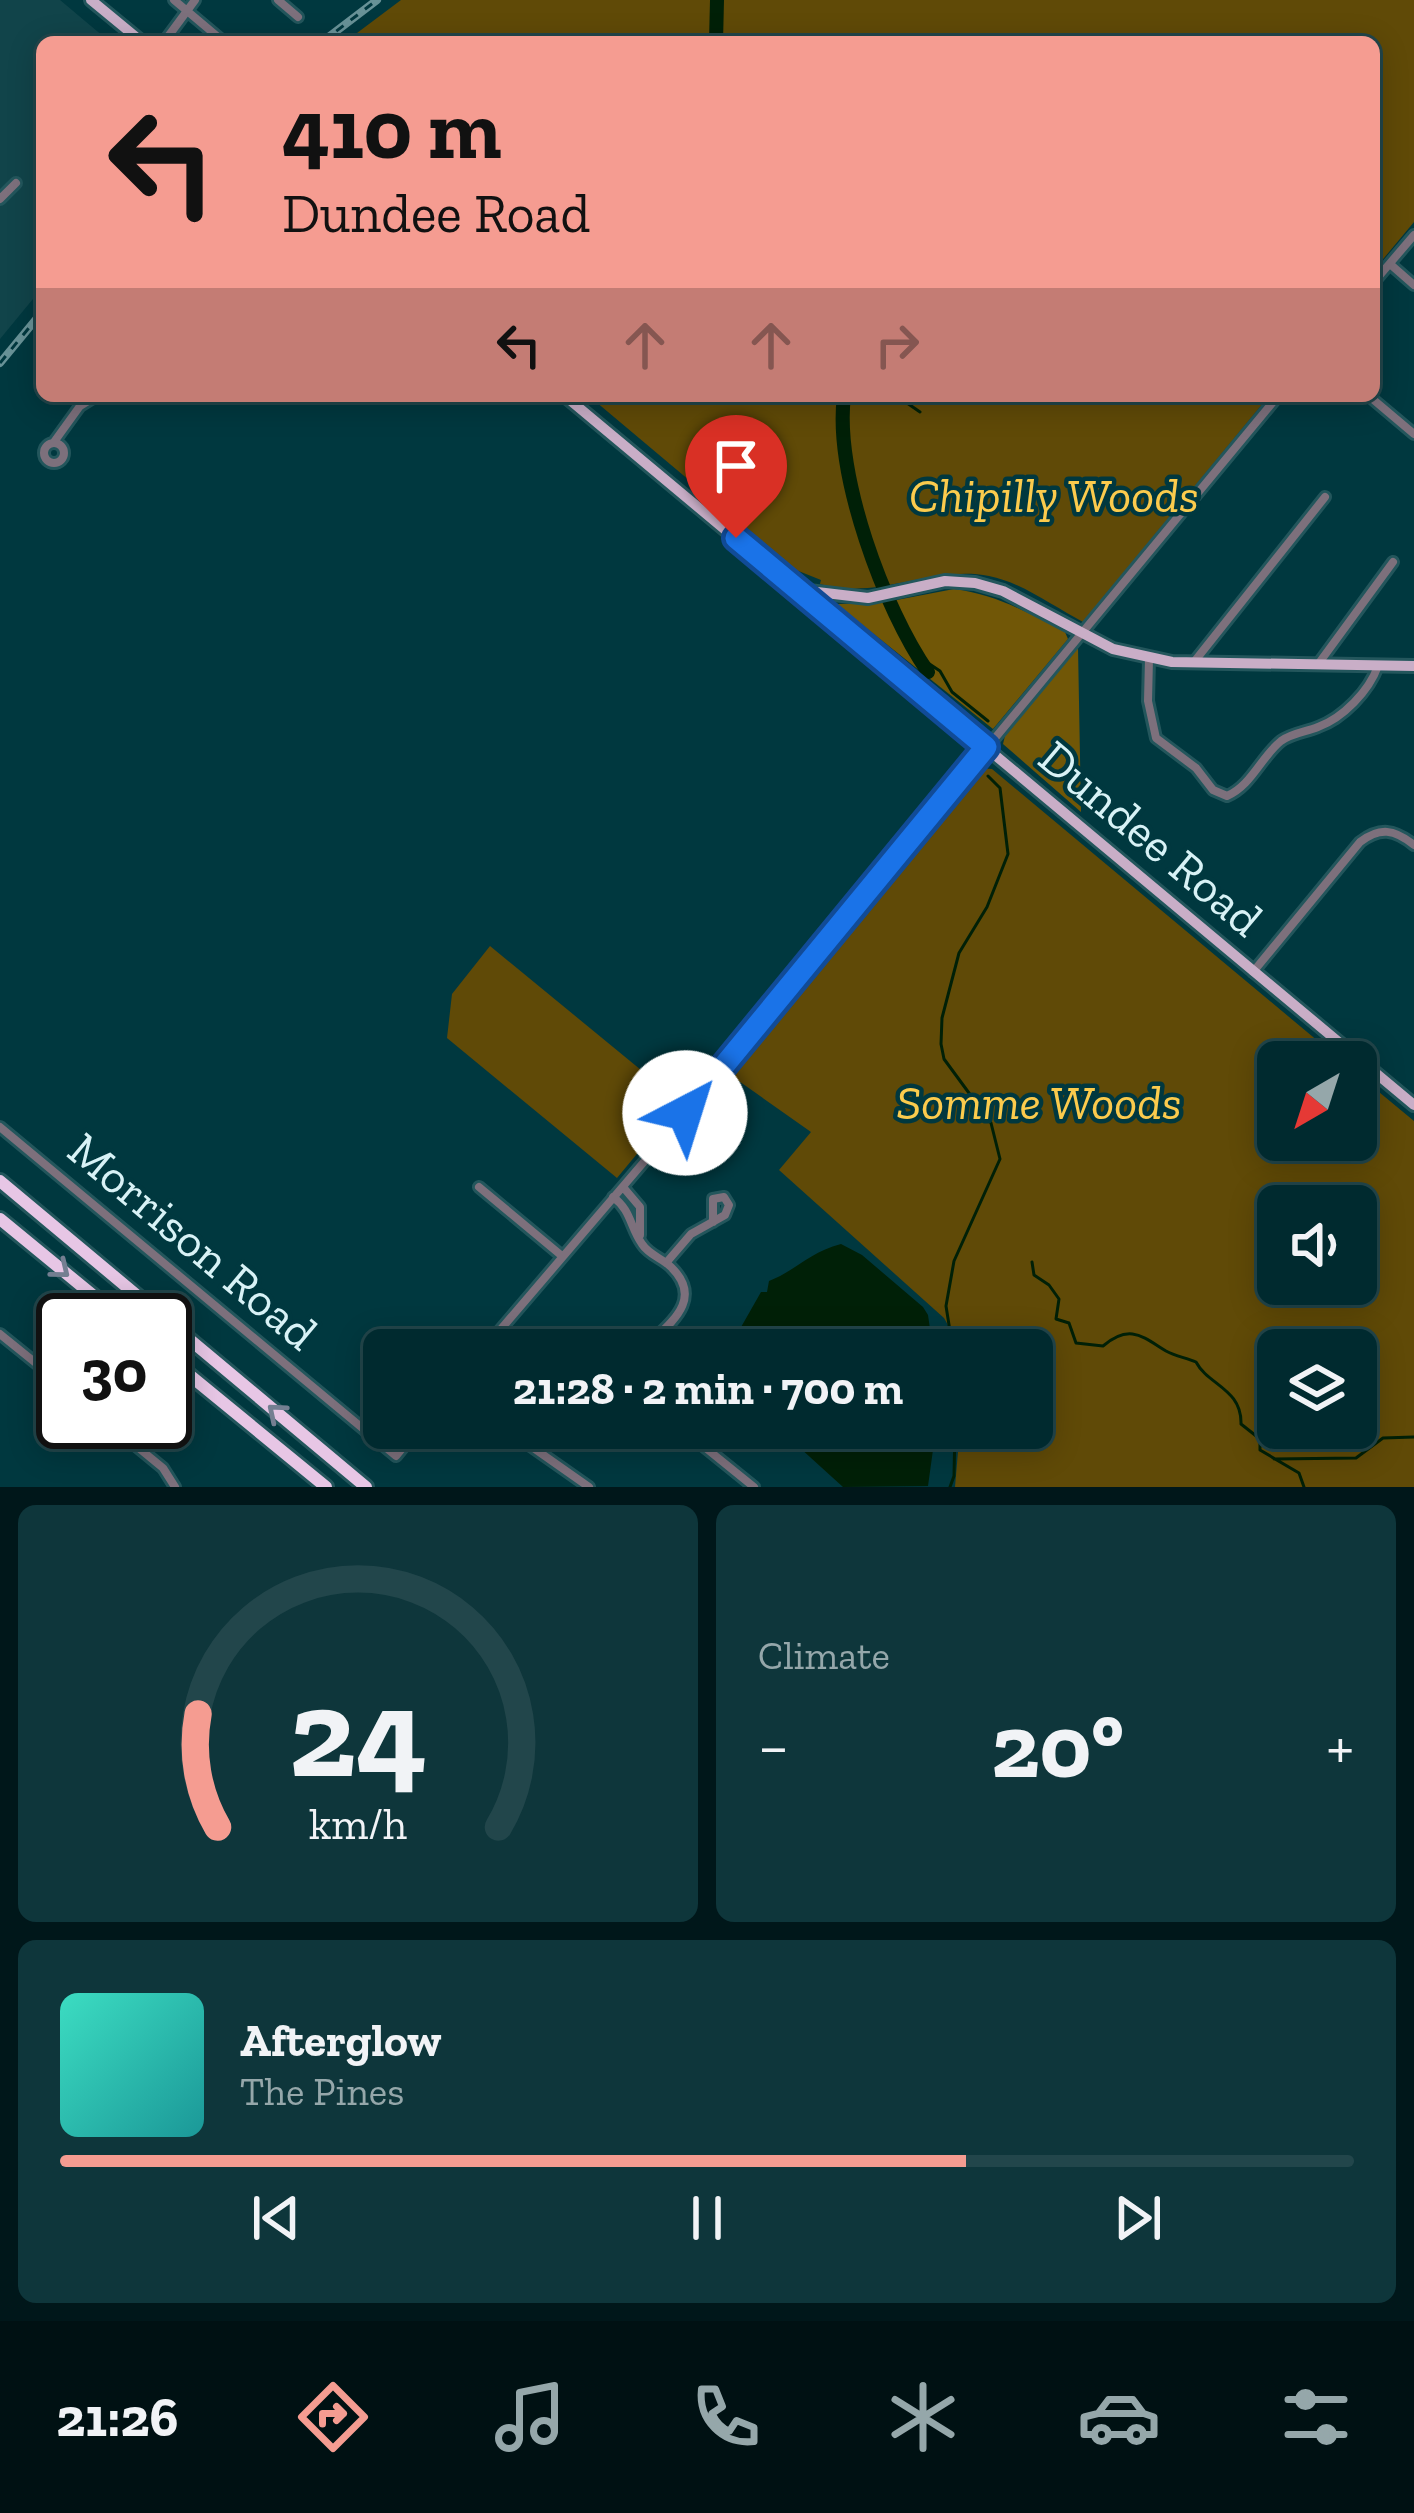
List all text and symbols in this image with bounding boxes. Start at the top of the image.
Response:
text: 410 m [282,79,502,180]
icon: left [84,84,240,240]
text: Dundee Road [282,181,590,246]
icon: left [486,312,552,378]
icon: ahead [612,312,678,378]
icon: ahead [738,312,804,378]
icon: right [864,312,930,378]
pin [685,415,787,538]
icon: arrive [703,433,769,499]
park label: Chipilly Woods [909,467,1199,524]
street label: Dundee Road [1028,728,1274,948]
north arrow [1257,1041,1377,1161]
map controls [1257,1041,1377,1449]
position arrow [622,1050,748,1176]
park label: Somme Woods [896,1074,1182,1131]
street label: Morrison Road [57,1121,329,1361]
button: sound [1257,1185,1377,1305]
one-way arrow [48,1255,70,1277]
speed limit sign: 30 [36,1293,192,1449]
button: layers [1257,1329,1377,1449]
text: 21:28 · 2 min · 700 m [513,1362,903,1416]
one-way arrow [268,1404,290,1426]
text: Climate [758,1632,890,1679]
text: 24 [289,1658,427,1808]
text: 20° [991,1692,1124,1800]
text: − [758,1707,789,1786]
text: + [1326,1707,1354,1786]
text: km/h [309,1798,407,1849]
text: Afterglow [240,2014,441,2068]
text: The Pines [240,2068,404,2115]
icon: previous [243,2185,309,2251]
icon: pause [674,2185,740,2251]
icon: next [1105,2185,1171,2251]
icon: directions [291,2375,375,2459]
icon: music [488,2375,572,2459]
icon: phone [684,2375,768,2459]
icon: climate [881,2375,965,2459]
icon: car [1077,2375,1161,2459]
icon: filters [1274,2375,1358,2459]
text: 21:26 [56,2385,178,2450]

